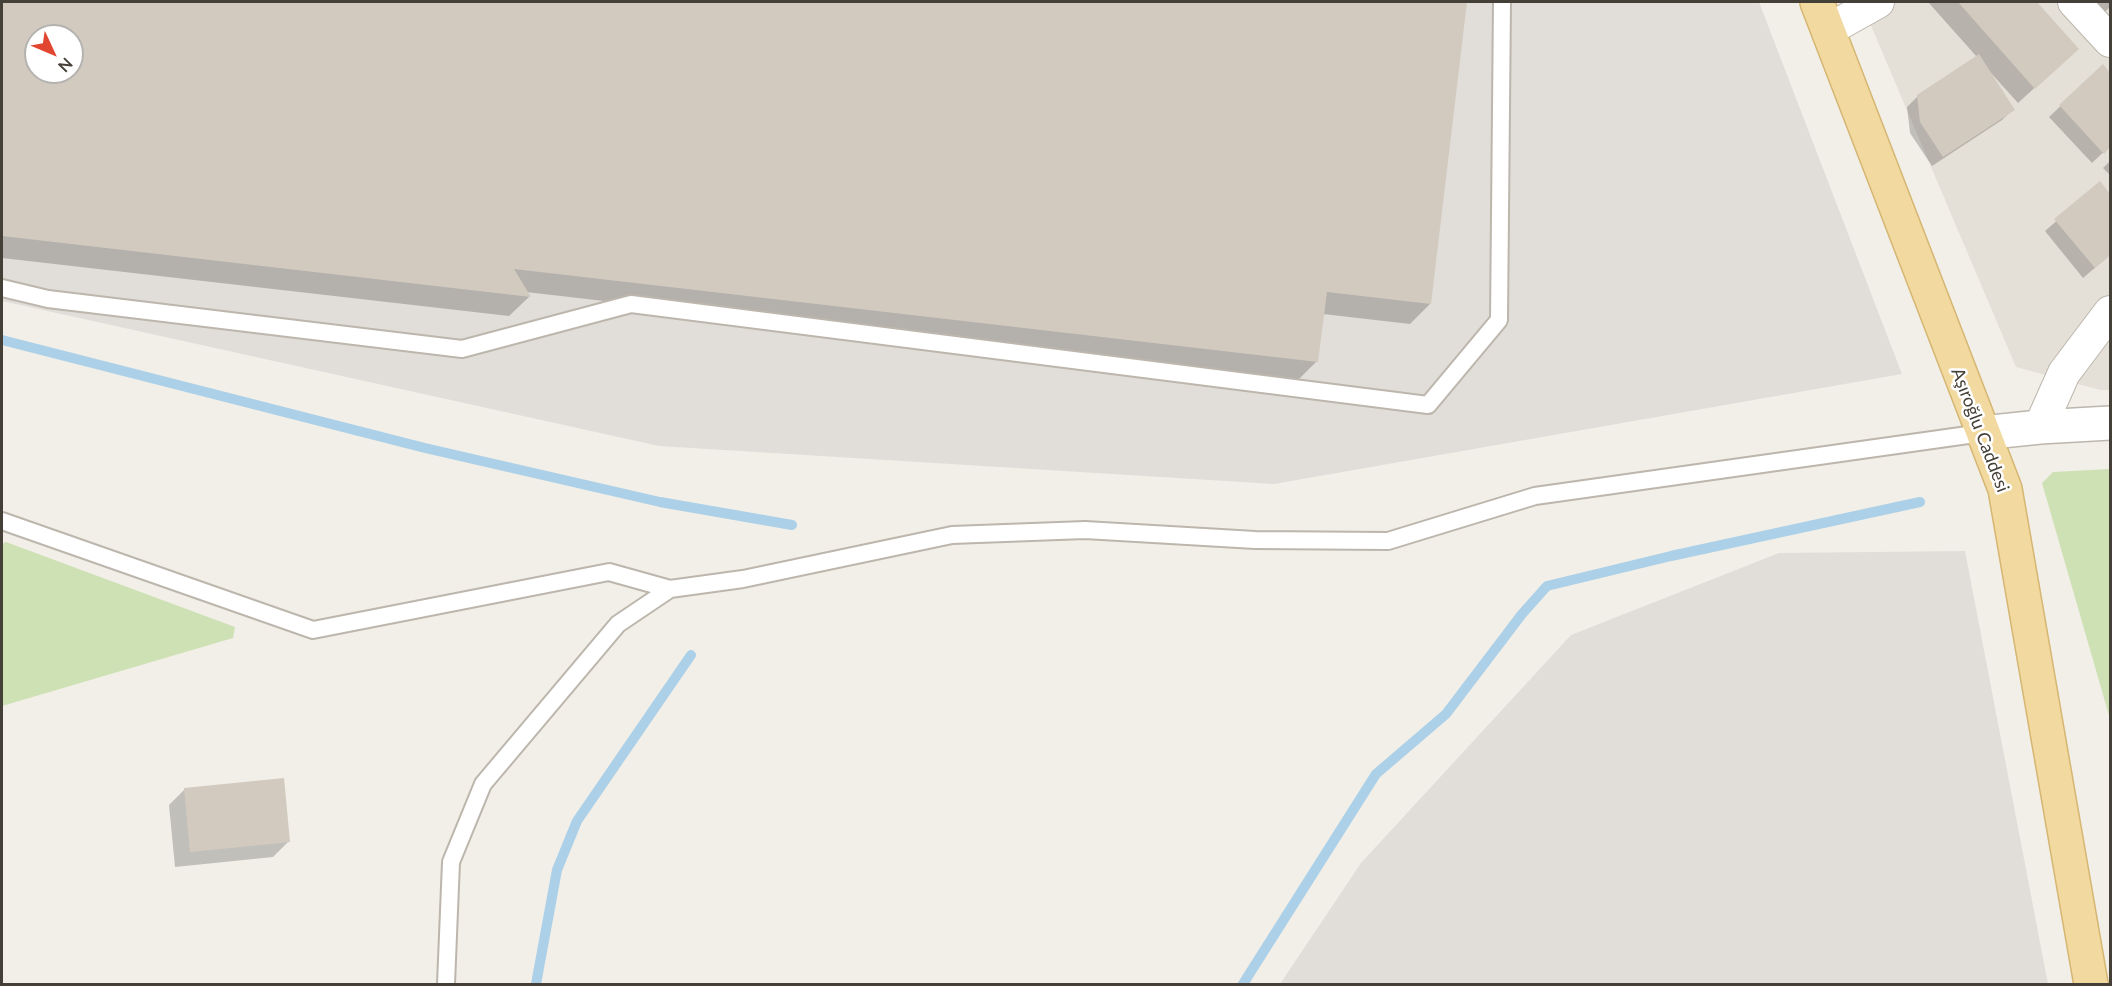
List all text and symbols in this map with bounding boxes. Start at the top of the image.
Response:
north arrow [24,24,84,84]
text: N [55,54,77,76]
street label: Aşıroğlu Caddesi [1946,365,2014,495]

